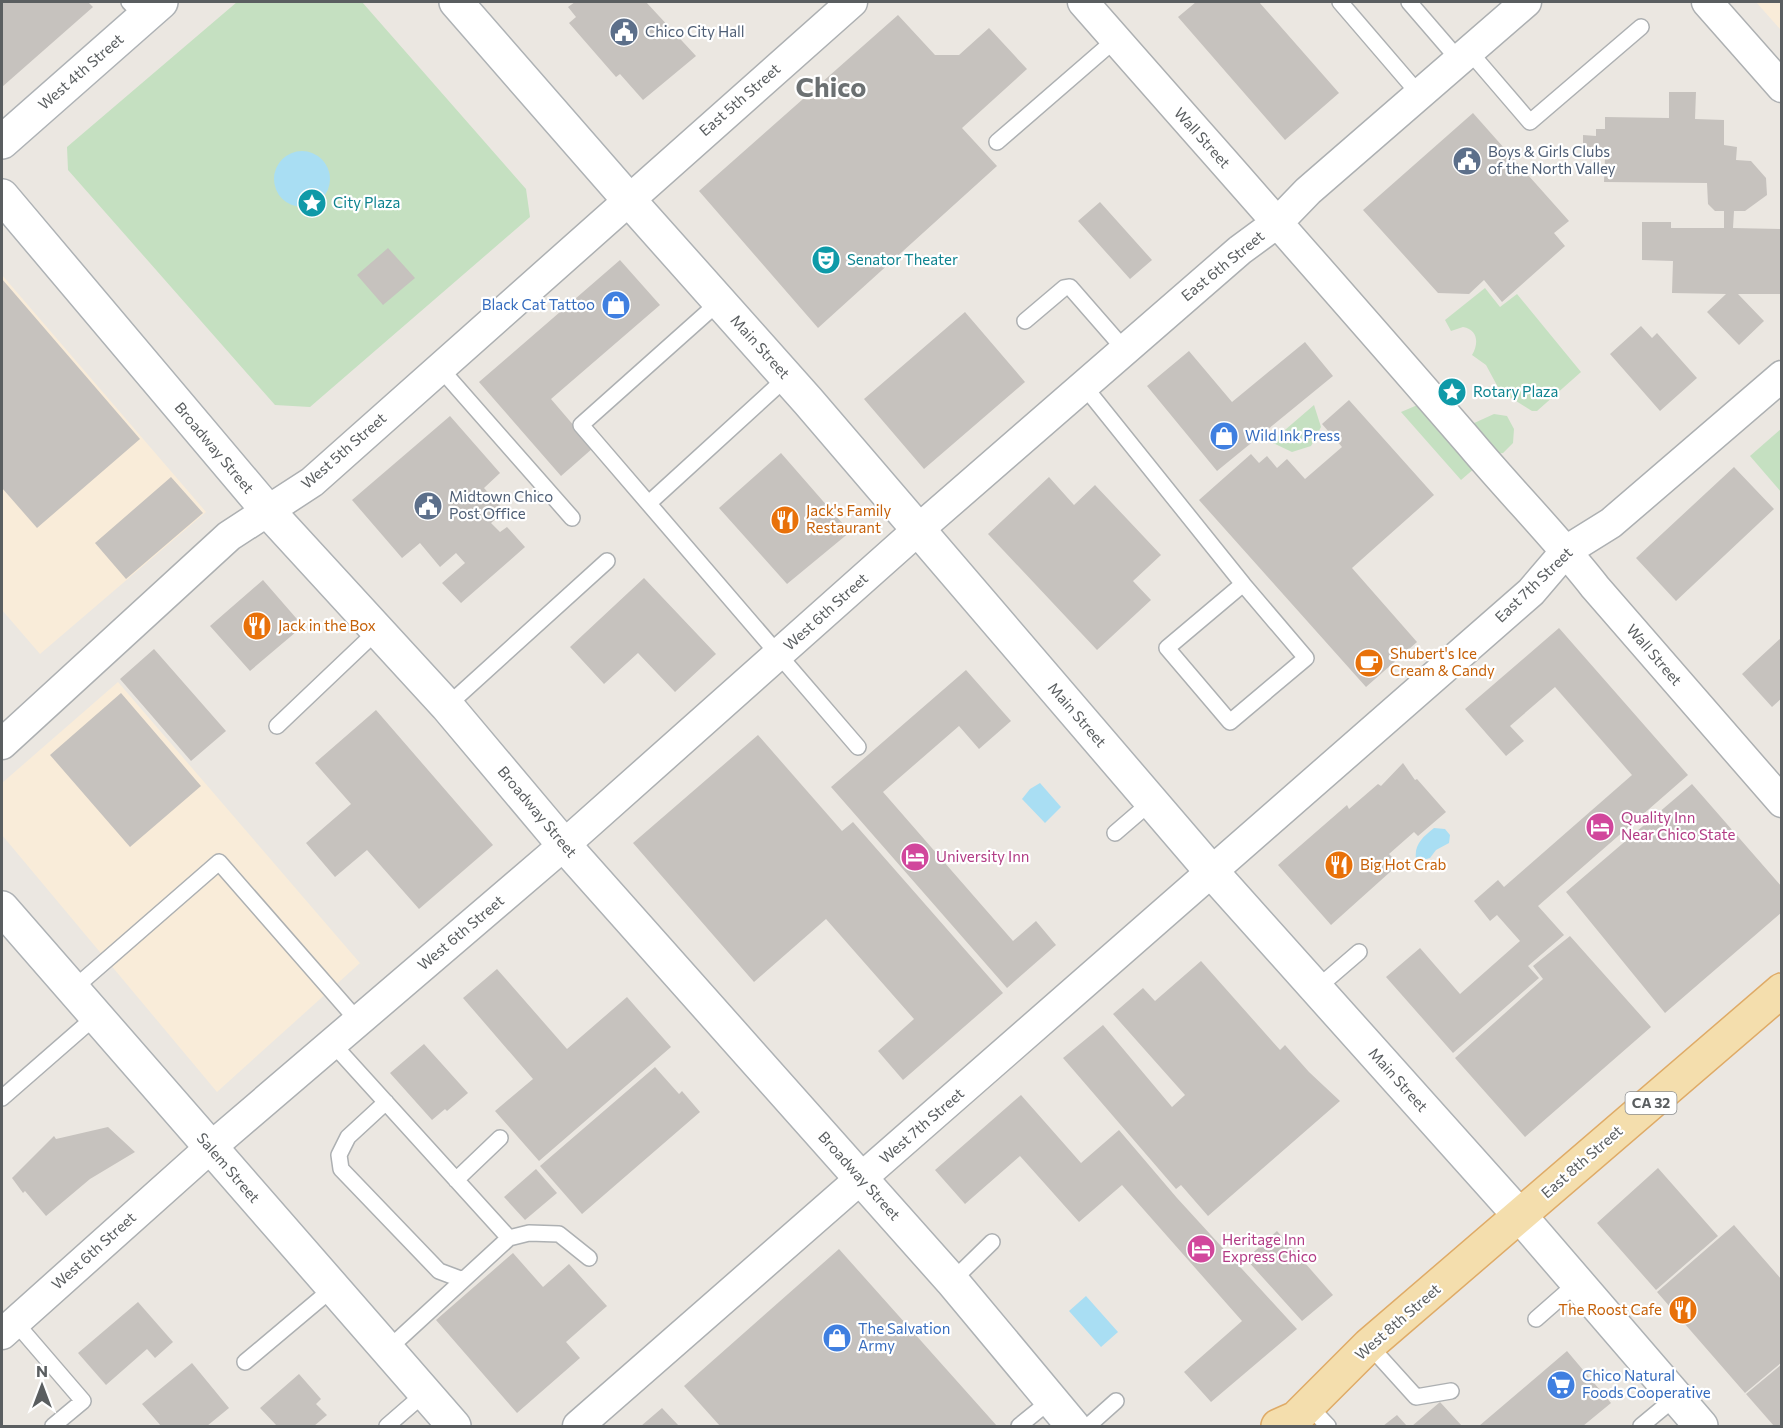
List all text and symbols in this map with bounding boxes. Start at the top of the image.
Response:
public building icon: Chico City Hall [608,16,640,48]
place label: Chico City Hall [645,22,745,40]
street label: West 4th Street [34,29,127,113]
street label: East 5th Street [695,59,783,139]
district label: Chico [796,70,866,103]
street label: Wall Street [1171,103,1235,171]
place label: Boys & Girls Clubs of the North Valley [1488,142,1616,177]
public building icon: Boys & Girls Clubs of the North Valley [1451,145,1483,177]
place icon: City Plaza [296,187,328,219]
place label: City Plaza [333,193,400,211]
street label: East 6th Street [1177,226,1268,304]
theatre icon: Senator Theater [810,244,842,276]
place label: Senator Theater [847,250,958,268]
shop icon: Black Cat Tattoo [600,289,632,321]
place label: Black Cat Tattoo [482,295,595,313]
street label: Main Street [727,311,794,382]
place icon: Rotary Plaza [1436,376,1468,408]
place label: Rotary Plaza [1473,382,1558,400]
street label: Broadway Street [171,398,258,497]
street label: West 5th Street [297,408,389,492]
shop icon: Wild Ink Press [1208,420,1240,452]
place label: Wild Ink Press [1245,426,1340,444]
place label: Midtown Chico Post Office [449,487,553,522]
public building icon: Midtown Chico Post Office [412,490,444,522]
place label: Jack's Family Restaurant [806,501,891,536]
restaurant icon: Jack's Family Restaurant [769,504,801,536]
street label: East 7th Street [1491,543,1576,626]
street label: West 6th Street [780,569,871,654]
restaurant icon: Jack in the Box [241,610,273,642]
place label: Jack in the Box [278,616,376,634]
street label: Wall Street [1623,620,1686,689]
place label: Shubert's Ice Cream & Candy [1390,644,1495,679]
cafe icon: Shubert's Ice Cream & Candy [1353,647,1385,679]
street label: Main Street [1045,678,1111,750]
street label: Broadway Street [494,762,581,861]
place label: Quality Inn Near Chico State [1621,808,1736,843]
hotel icon: Quality Inn Near Chico State [1584,811,1616,843]
hotel icon: University Inn [899,841,931,873]
place label: University Inn [936,847,1029,865]
restaurant icon: Big Hot Crab [1323,849,1355,881]
place label: Big Hot Crab [1360,855,1447,873]
street label: West 6th Street [414,891,507,974]
street label: Main Street [1365,1044,1432,1115]
street label: West 7th Street [875,1084,967,1167]
road number: CA 32 [1626,1092,1676,1114]
street label: East 8th Street [1537,1121,1626,1201]
street label: Broadway Street [815,1127,904,1224]
street label: Salem Street [194,1129,264,1206]
street label: West 6th Street [48,1208,139,1293]
place label: Heritage Inn Express Chico [1222,1230,1317,1265]
hotel icon: Heritage Inn Express Chico [1185,1233,1217,1265]
street label: West 8th Street [1351,1279,1444,1363]
restaurant icon: The Roost Cafe [1667,1294,1699,1326]
place label: The Roost Cafe [1558,1300,1662,1318]
place label: The Salvation Army [858,1319,950,1354]
shop icon: The Salvation Army [821,1322,853,1354]
north arrow [12,1356,72,1416]
text: N [36,1361,48,1380]
place label: Chico Natural Foods Cooperative [1582,1366,1711,1401]
supermarket icon: Chico Natural Foods Cooperative [1545,1369,1577,1401]

